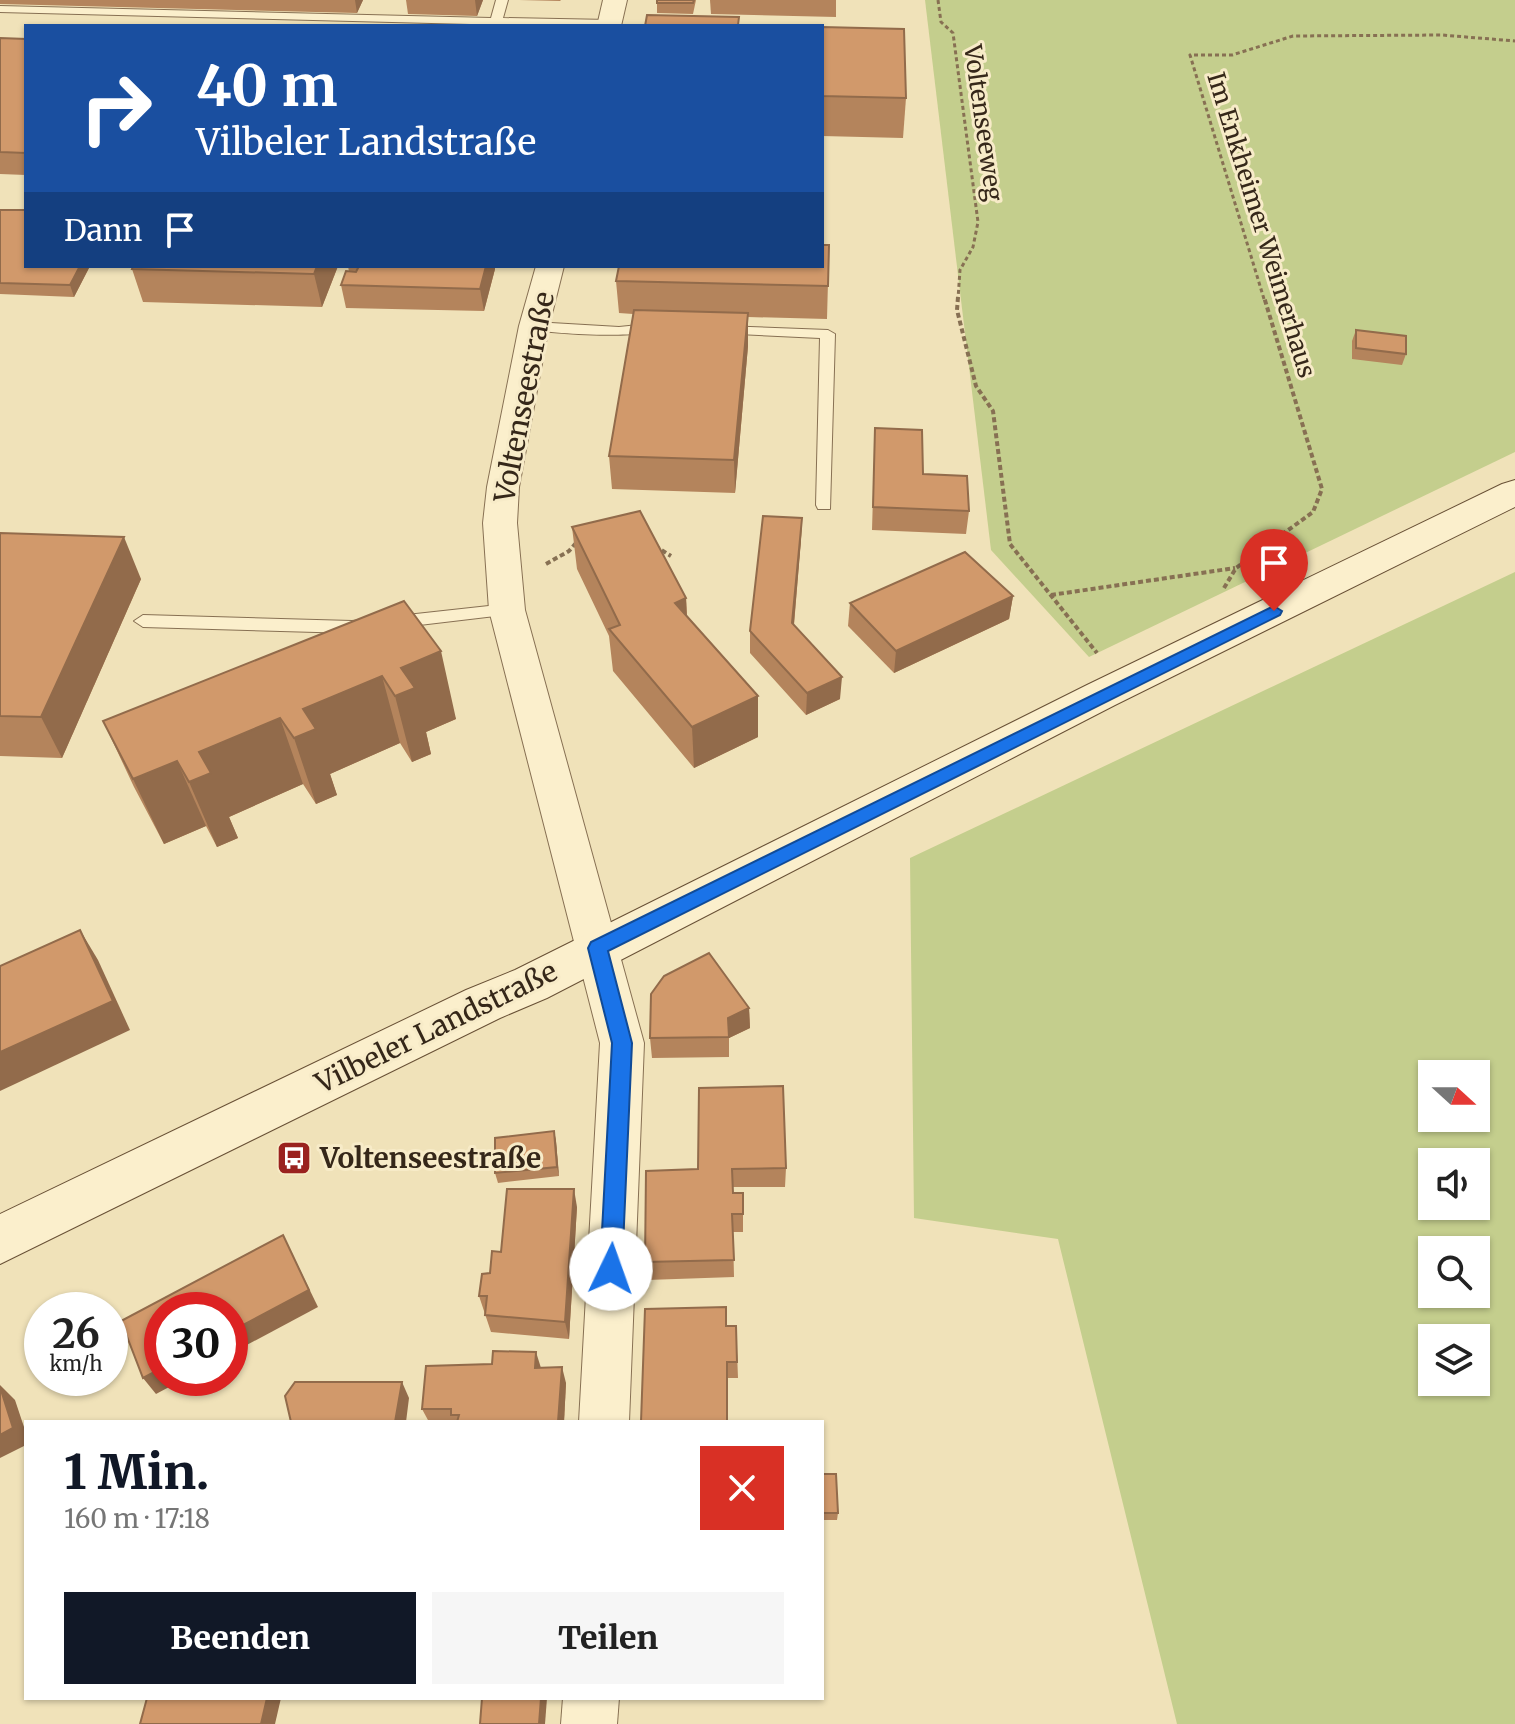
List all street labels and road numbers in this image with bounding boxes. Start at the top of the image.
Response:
street label: Voltenseeweg [957,42,1010,204]
street label: Im Enkheimer Weimerhaus [1200,68,1323,381]
street label: Voltenseestraße [486,288,562,507]
street label: Vilbeler Landstraße [308,953,563,1102]

